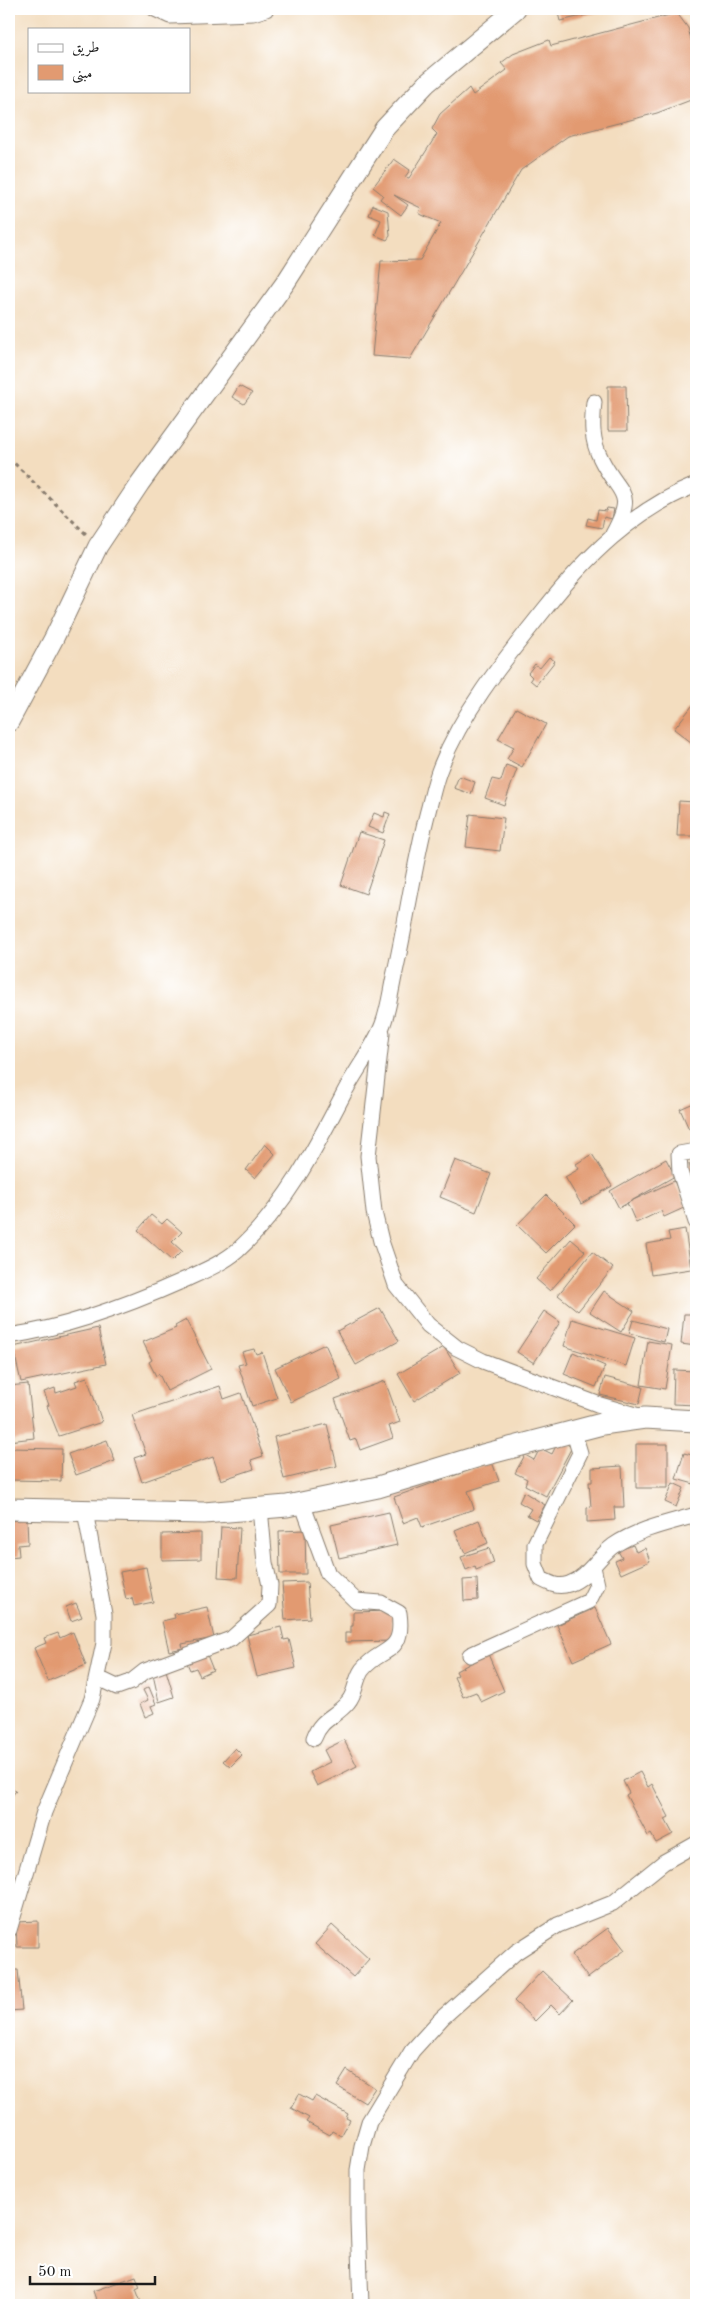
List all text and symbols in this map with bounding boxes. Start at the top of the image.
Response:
legend [28,28,190,92]
text: طريق [72,41,99,57]
text: مبنى [72,67,92,84]
scale bar [30,2254,155,2286]
text: 50 m [38,2265,72,2280]

